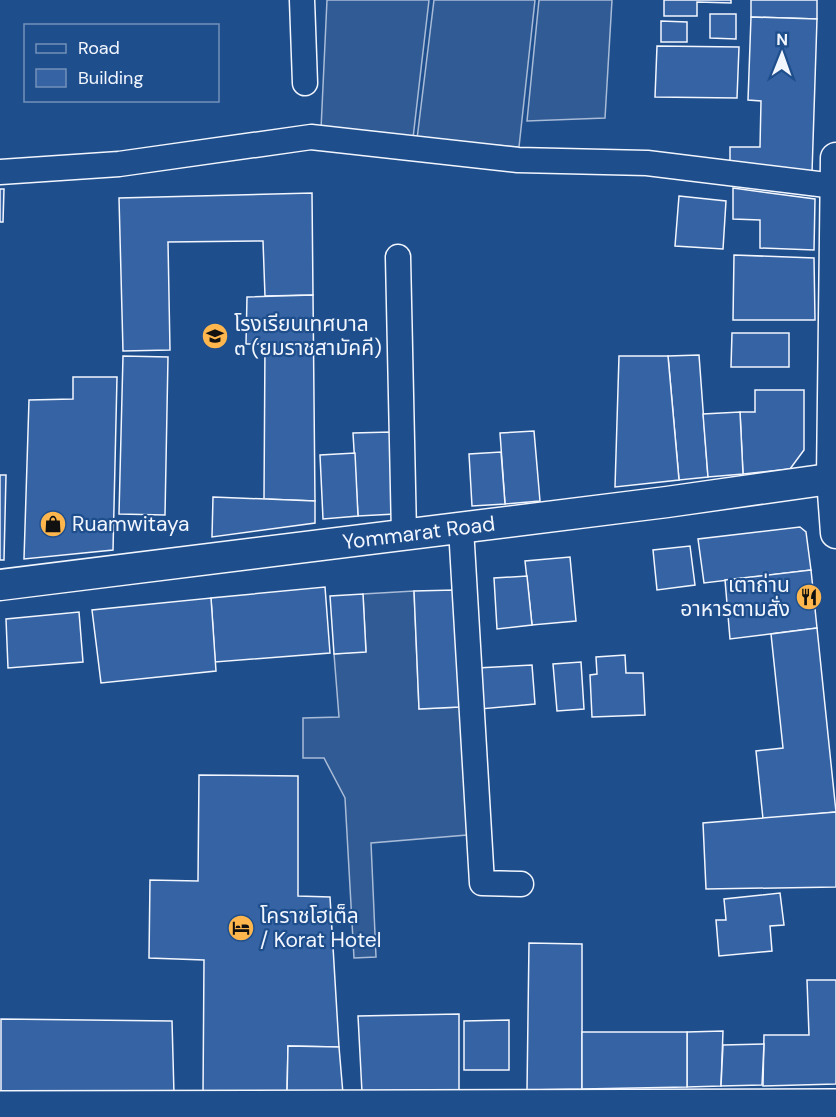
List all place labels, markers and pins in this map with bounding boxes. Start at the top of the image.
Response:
place label: โรงเรียนเทศบาล ๓ (ยมราชสามัคคี) [234,310,382,362]
school or university icon: โรงเรียนเทศบาล ๓ (ยมราชสามัคคี) [200,321,230,351]
shop icon: Ruamwitaya [38,509,68,539]
place label: Ruamwitaya [72,510,190,538]
place label: เตาถ่าน อาหารตามสั่ง [680,571,790,623]
restaurant icon: เตาถ่าน อาหารตามสั่ง [794,582,824,612]
place label: โคราชโฮเต็ล / Korat Hotel [260,902,381,954]
hotel icon: โคราชโฮเต็ล / Korat Hotel [226,913,256,943]

